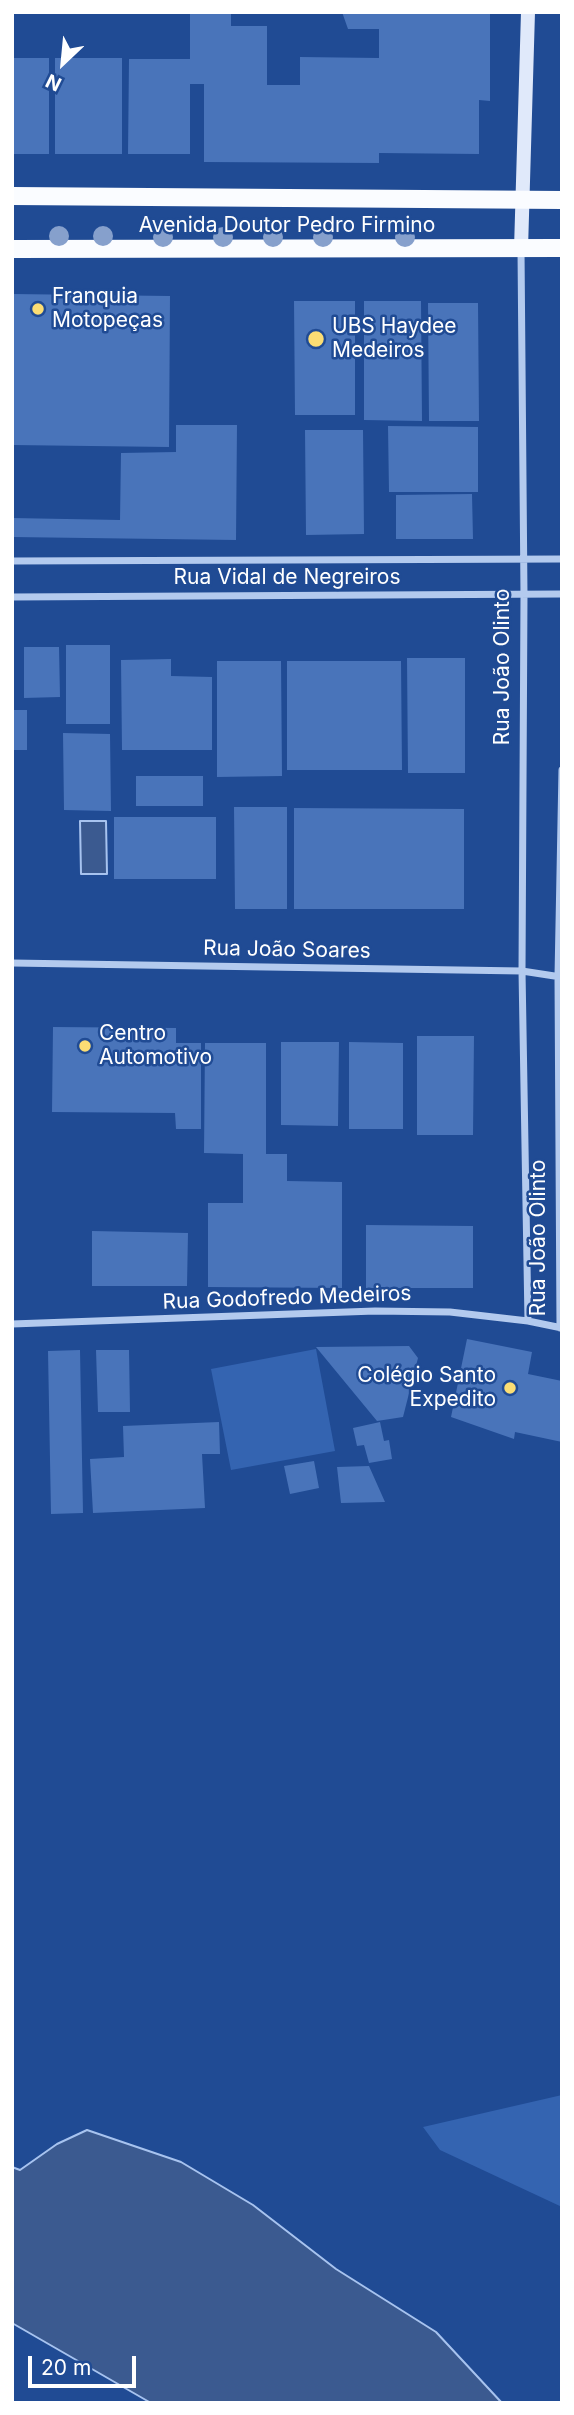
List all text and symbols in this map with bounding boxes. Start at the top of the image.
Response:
north arrow [28,28,98,98]
text: N [42,69,65,96]
street label: Avenida Doutor Pedro Firmino [139,213,435,239]
place label: Franquia Motopeças [52,284,163,334]
marker: Franquia Motopeças [30,301,46,317]
place label: UBS Haydee Medeiros [332,314,457,364]
marker: UBS Haydee Medeiros [306,329,326,349]
street label: Rua Vidal de Negreiros [174,565,400,591]
street label: Rua João Olinto [490,589,516,745]
street label: Rua João Soares [203,936,371,964]
place label: Centro Automotivo [99,1021,212,1071]
marker: Centro Automotivo [77,1038,93,1054]
street label: Rua João Olinto [526,1160,552,1316]
street label: Rua Godofredo Medeiros [162,1281,412,1315]
place label: Colégio Santo Expedito [357,1363,496,1413]
marker: Colégio Santo Expedito [502,1380,518,1396]
scale bar [32,2342,140,2386]
text: 20 m [41,2355,91,2380]

